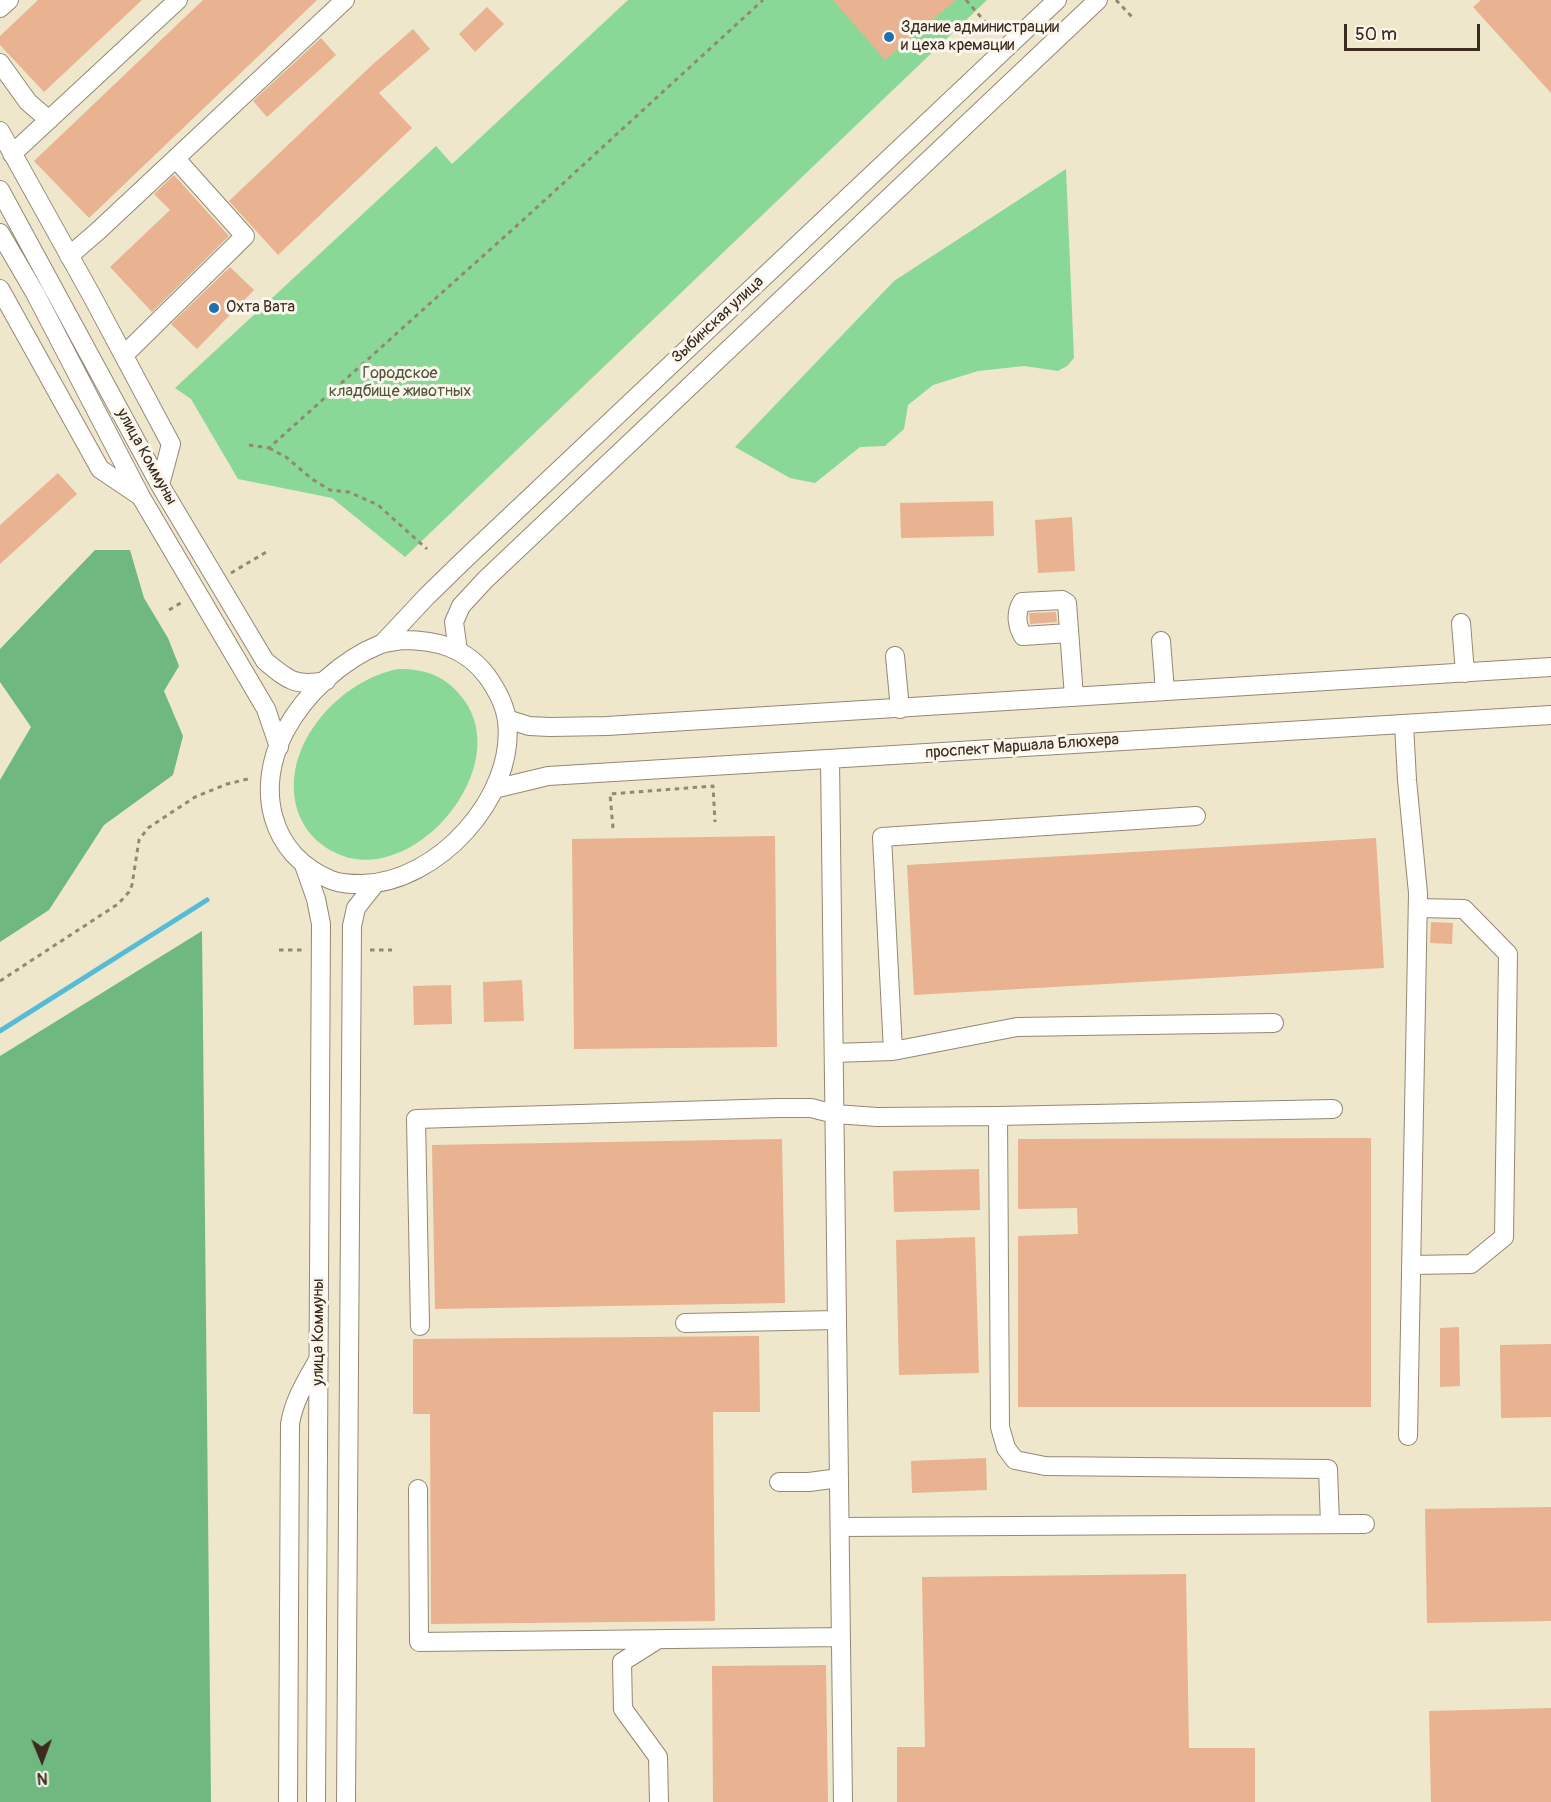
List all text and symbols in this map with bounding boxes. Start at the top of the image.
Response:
scale bar [1347,12,1484,50]
place label: Здание администрации и цеха кремации [901,18,1059,56]
text: 50 m [1355,23,1397,46]
marker: Здание администрации и цеха кремации [882,30,896,44]
street label: Зыбинская улица [668,272,768,368]
place label: Охта Вата [226,298,295,318]
marker: Охта Вата [207,301,221,315]
park label: Городское кладбище животных [329,364,471,402]
street label: улица Коммуны [112,405,180,509]
street label: проспект Маршала Блюхера [924,731,1120,763]
street label: улица Коммуны [309,1278,329,1386]
north arrow [12,1730,72,1790]
text: N [37,1768,48,1788]

